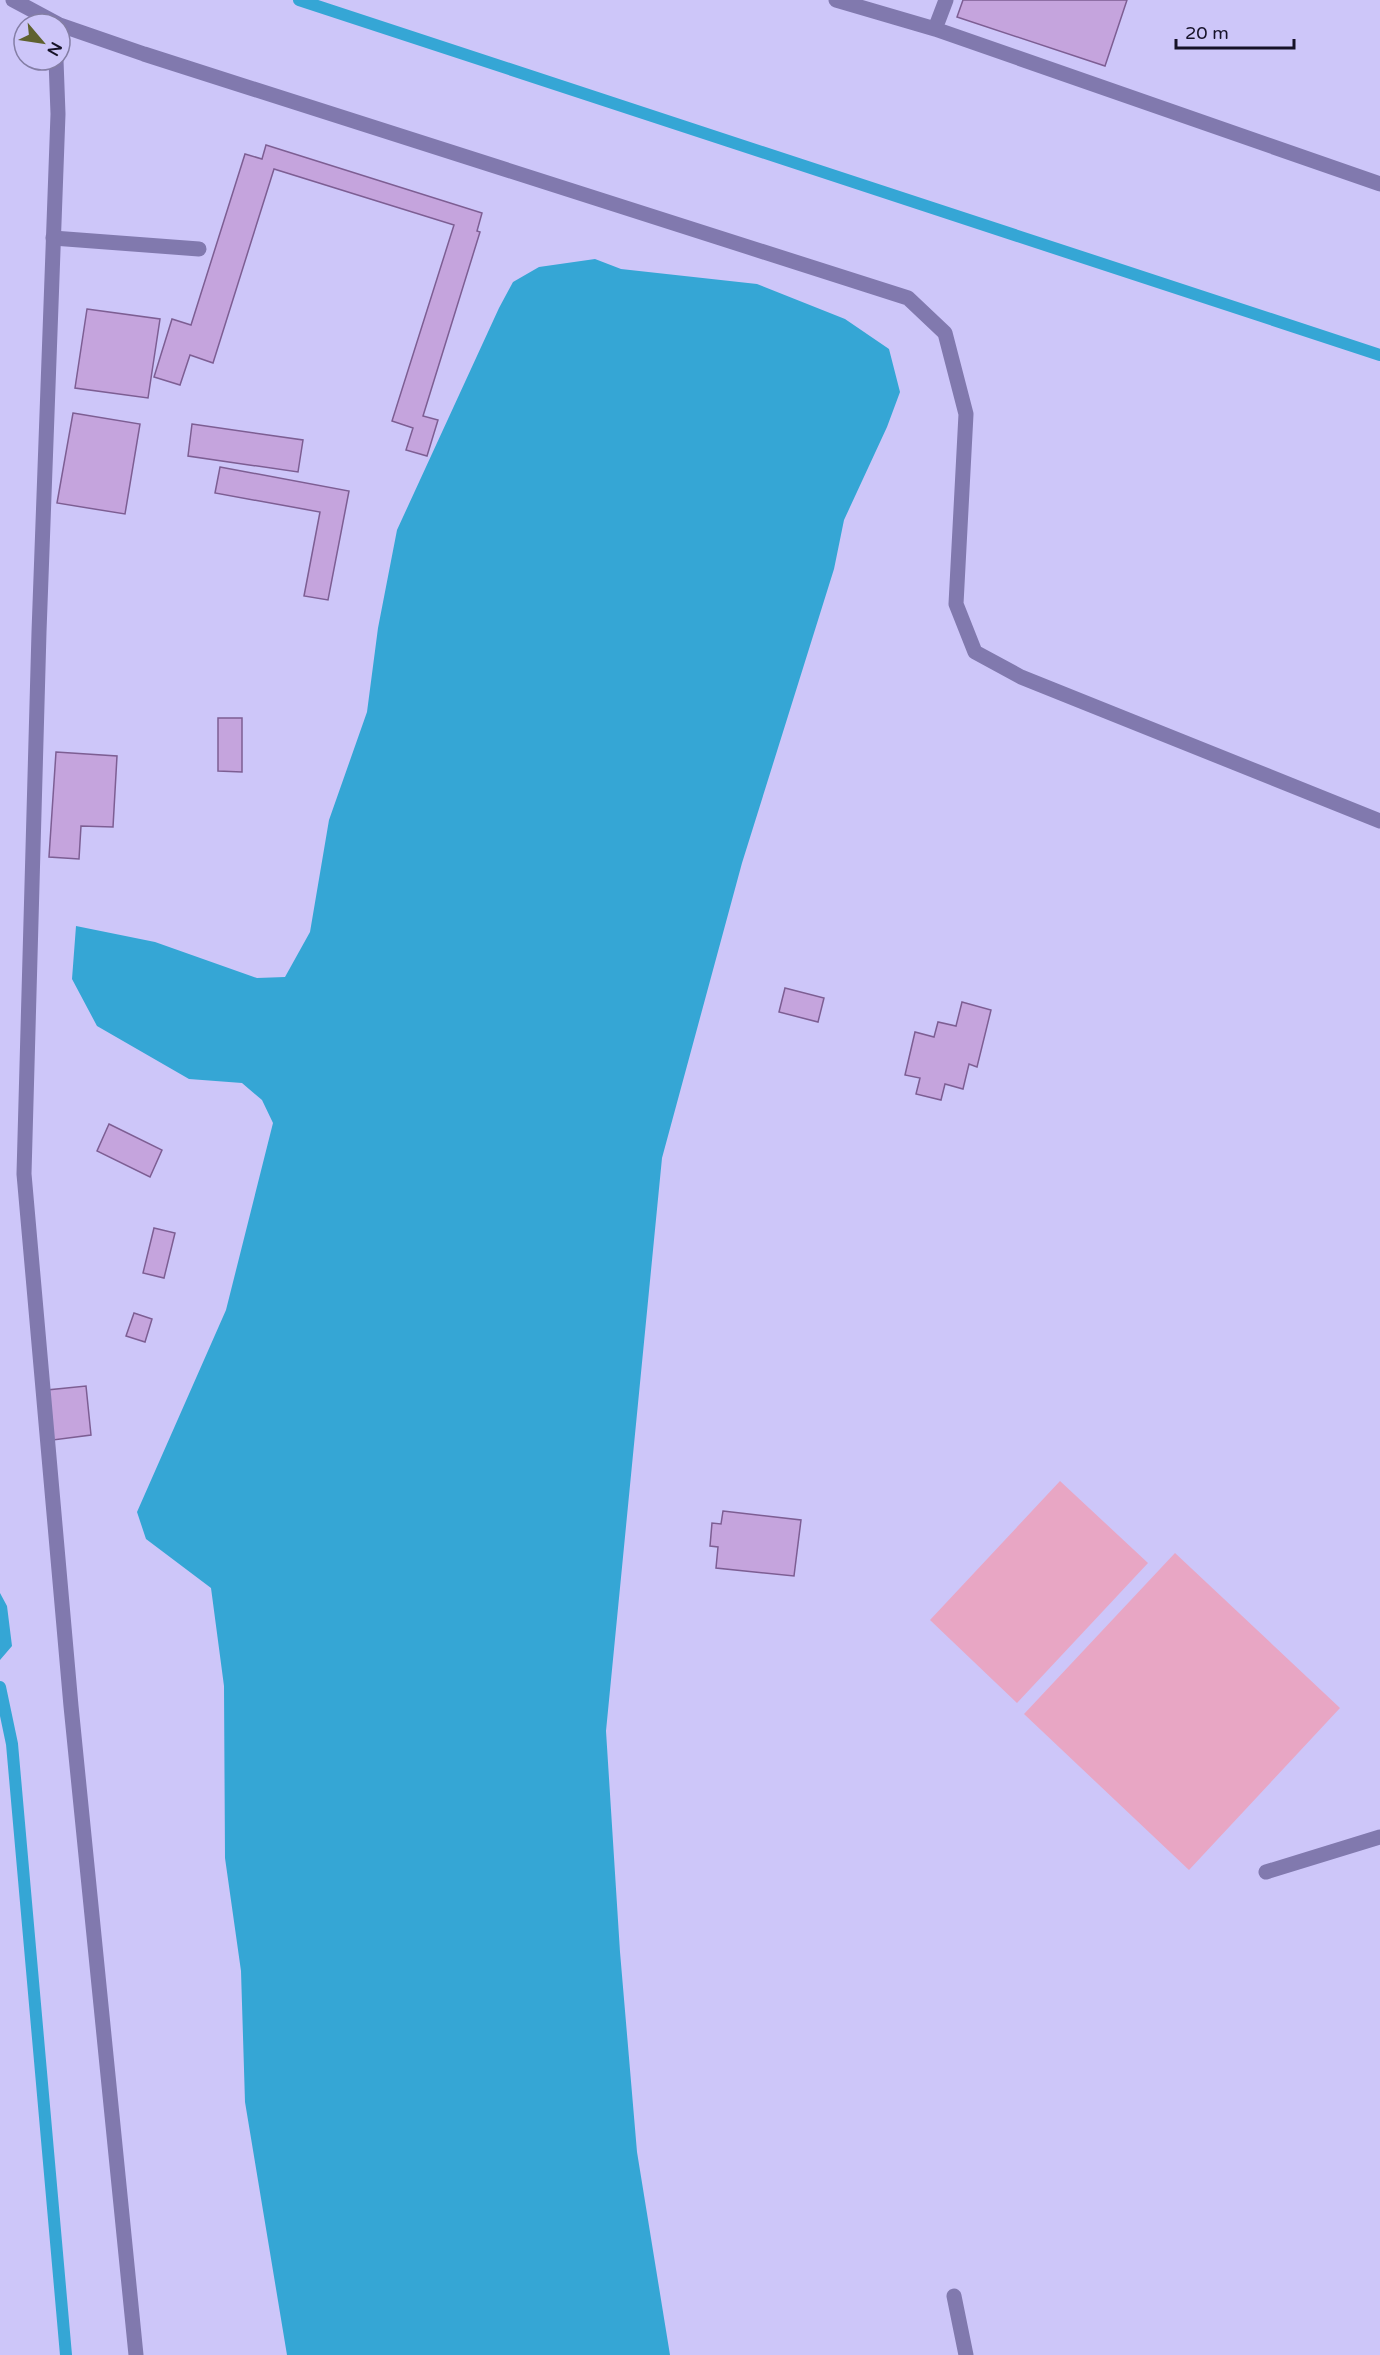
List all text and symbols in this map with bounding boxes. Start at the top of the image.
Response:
north arrow [12,12,72,72]
scale bar [1176,12,1294,50]
text: 20 m [1185,22,1229,44]
text: N [42,38,66,59]

